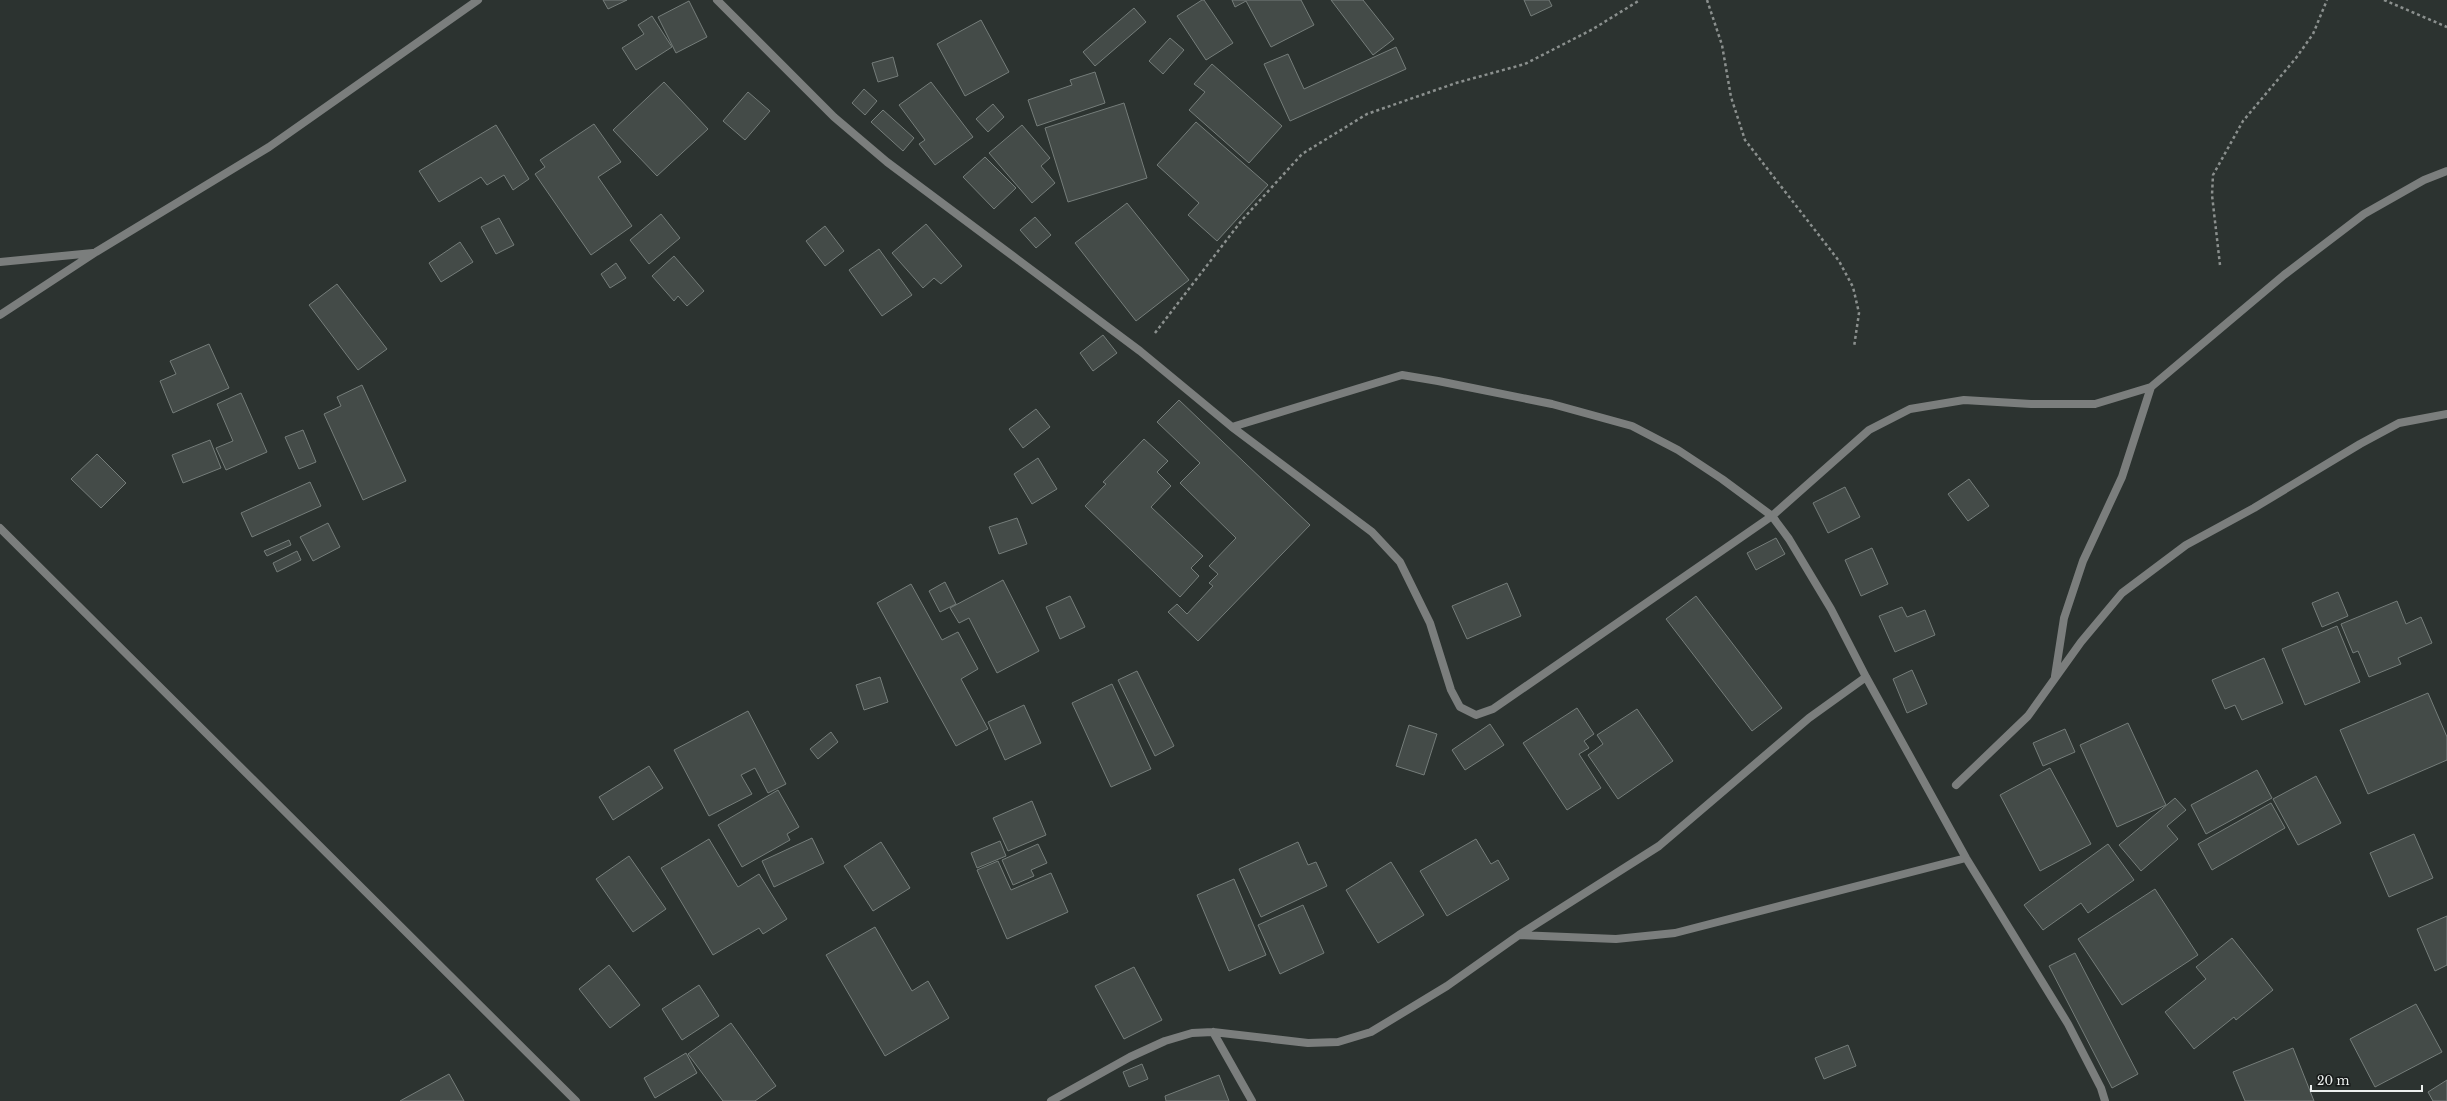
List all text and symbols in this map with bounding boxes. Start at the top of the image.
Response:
scale bar [2311,1067,2422,1093]
text: 20 m [2317,1073,2349,1088]

